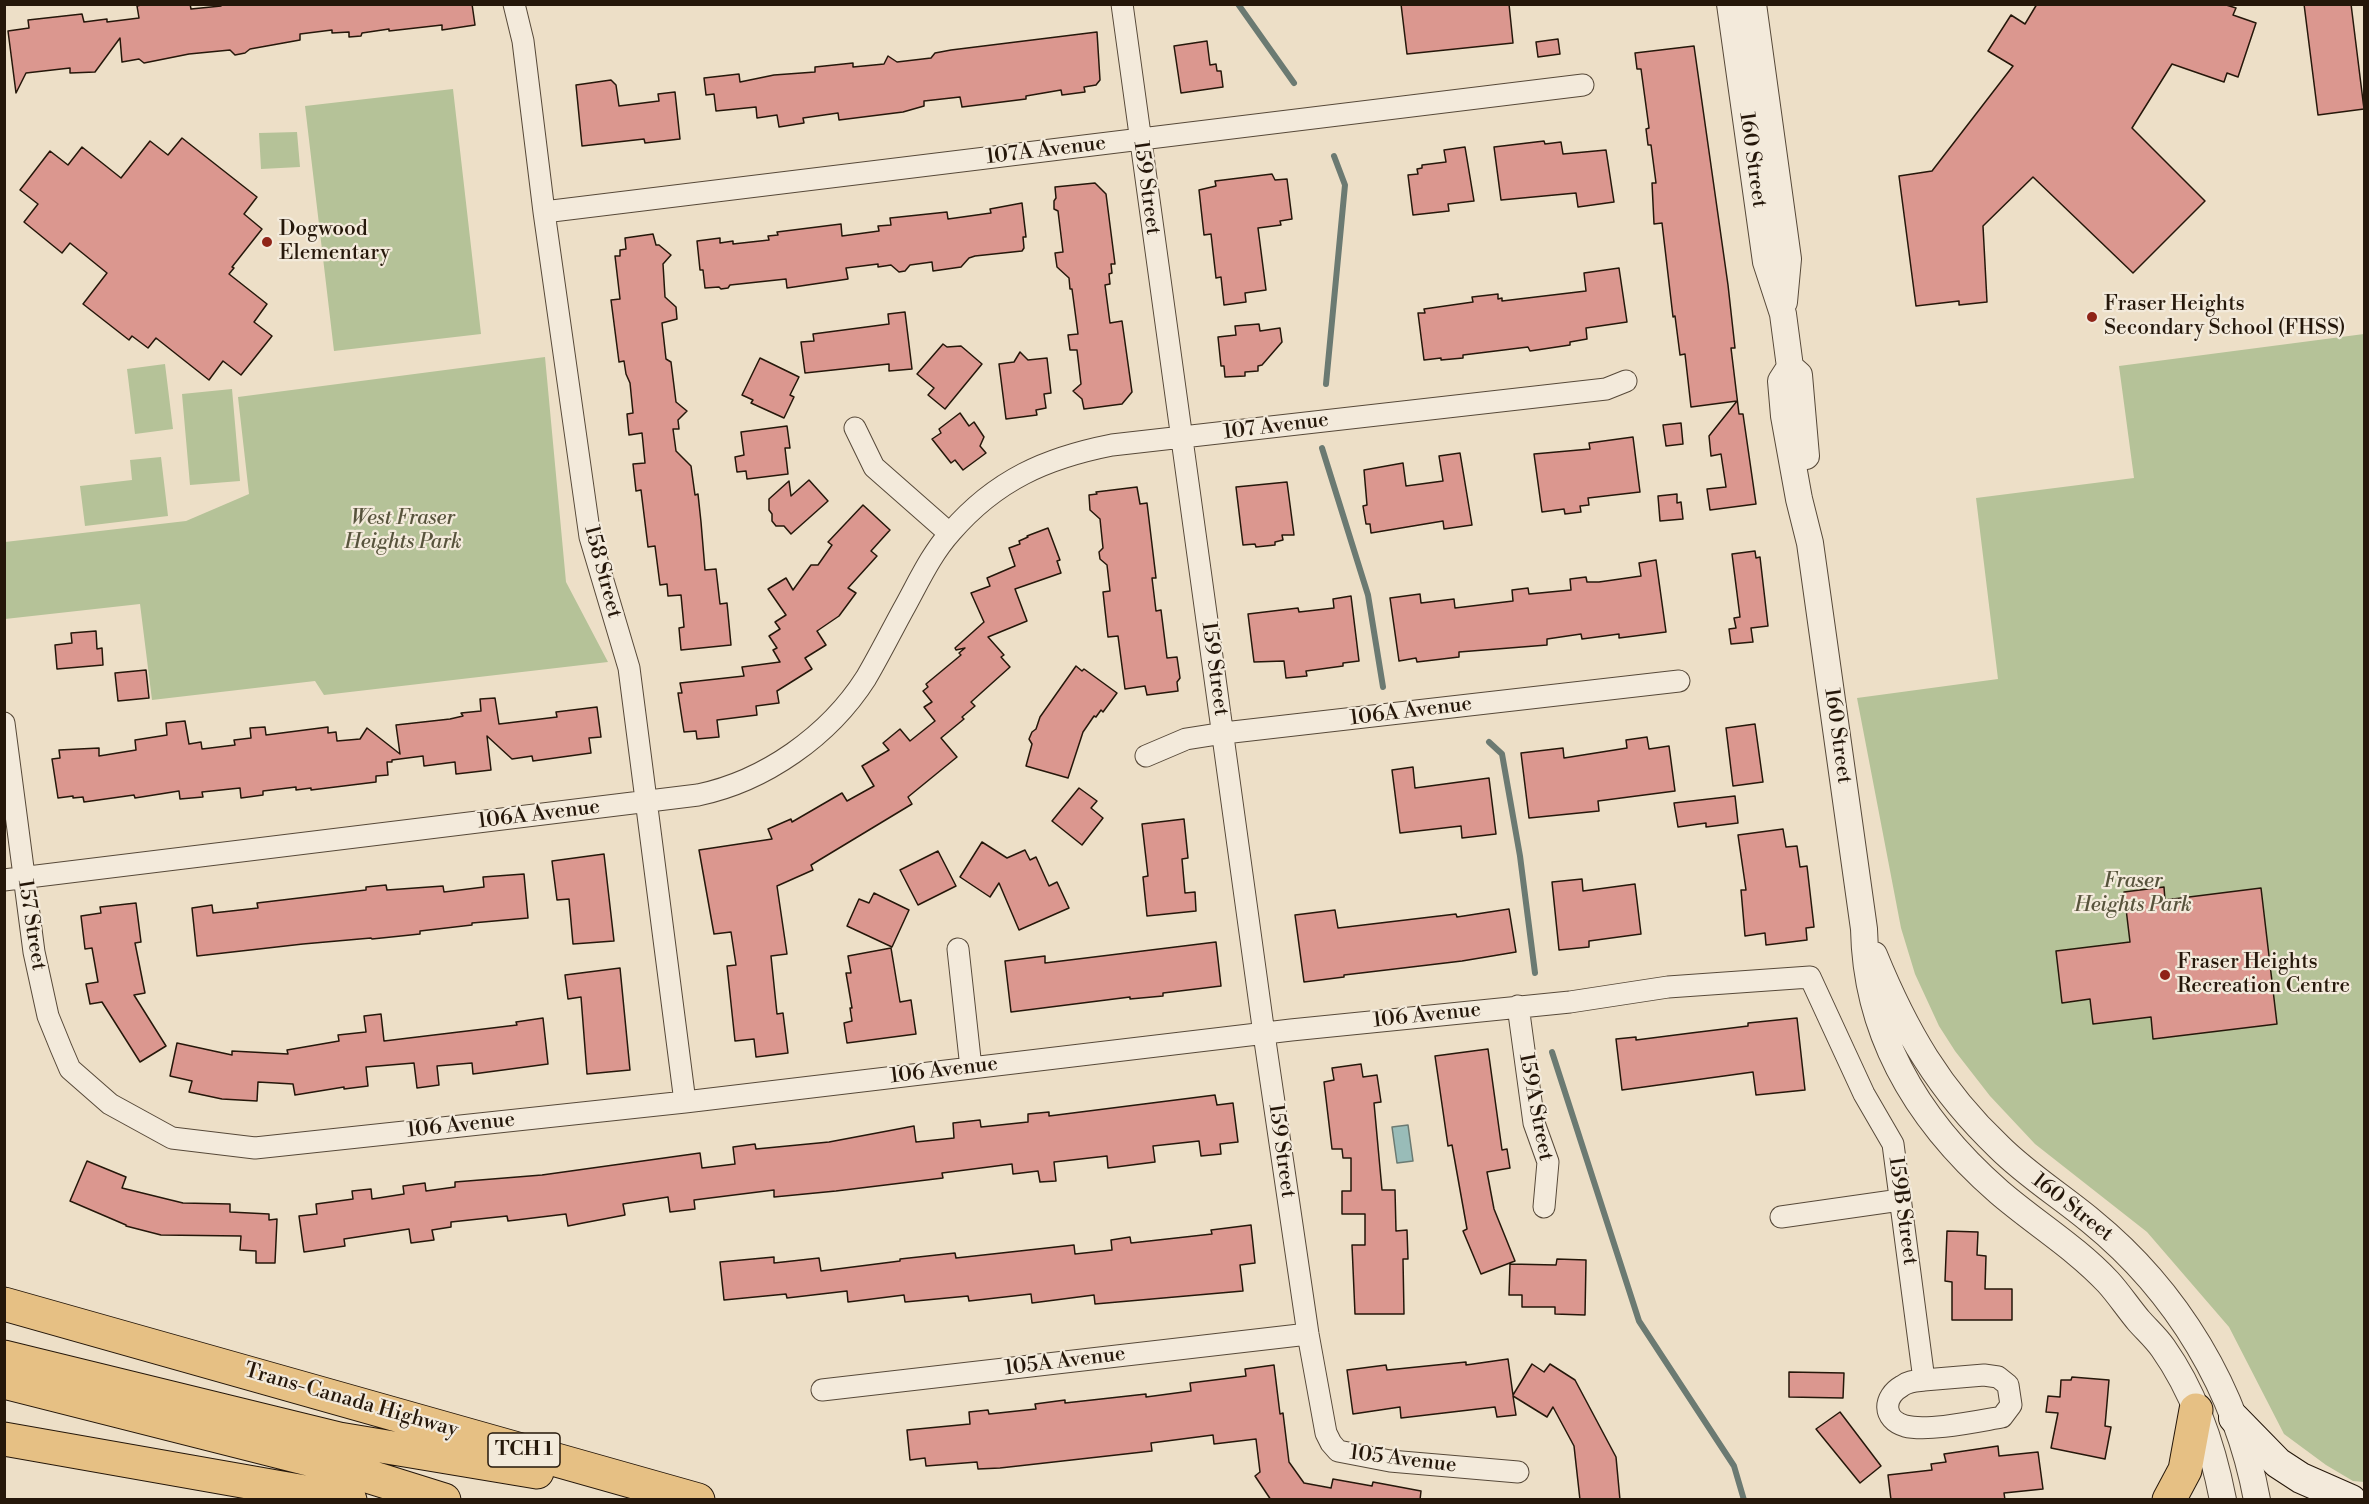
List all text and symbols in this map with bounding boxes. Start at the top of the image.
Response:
street label: 160 Street [1733,111,1771,209]
street label: 107A Avenue [985,131,1107,171]
street label: 159 Street [1127,139,1165,237]
place label: Dogwood Elementary [279,217,390,267]
marker: Dogwood Elementary [260,235,274,249]
place label: Fraser Heights Secondary School (FHSS) [2104,292,2346,342]
marker: Fraser Heights Secondary School (FHSS) [2085,310,2099,324]
street label: 107 Avenue [1222,408,1330,446]
park label: West Fraser Heights Park [344,506,462,556]
street label: 158 Street [578,523,626,621]
street label: 159 Street [1195,620,1233,718]
street label: 160 Street [1818,687,1856,785]
street label: 106A Avenue [1348,692,1474,732]
street label: 106A Avenue [476,795,602,835]
park label: Fraser Heights Park [2074,869,2192,919]
street label: 157 Street [11,878,51,972]
place label: Fraser Heights Recreation Centre [2177,950,2350,1000]
marker: Fraser Heights Recreation Centre [2158,968,2172,982]
street label: 106 Avenue [1372,998,1482,1034]
street label: 159A Street [1512,1051,1558,1163]
street label: 106 Avenue [889,1052,999,1090]
street label: 159 Street [1262,1102,1300,1200]
street label: 106 Avenue [406,1108,516,1144]
street label: 159B Street [1882,1155,1922,1267]
street label: 160 Street [2026,1168,2118,1248]
street label: 105A Avenue [1003,1342,1127,1382]
street label: Trans-Canada Highway [241,1358,461,1444]
road number: TCH 1 [488,1433,560,1467]
street label: 105 Avenue [1348,1441,1458,1479]

